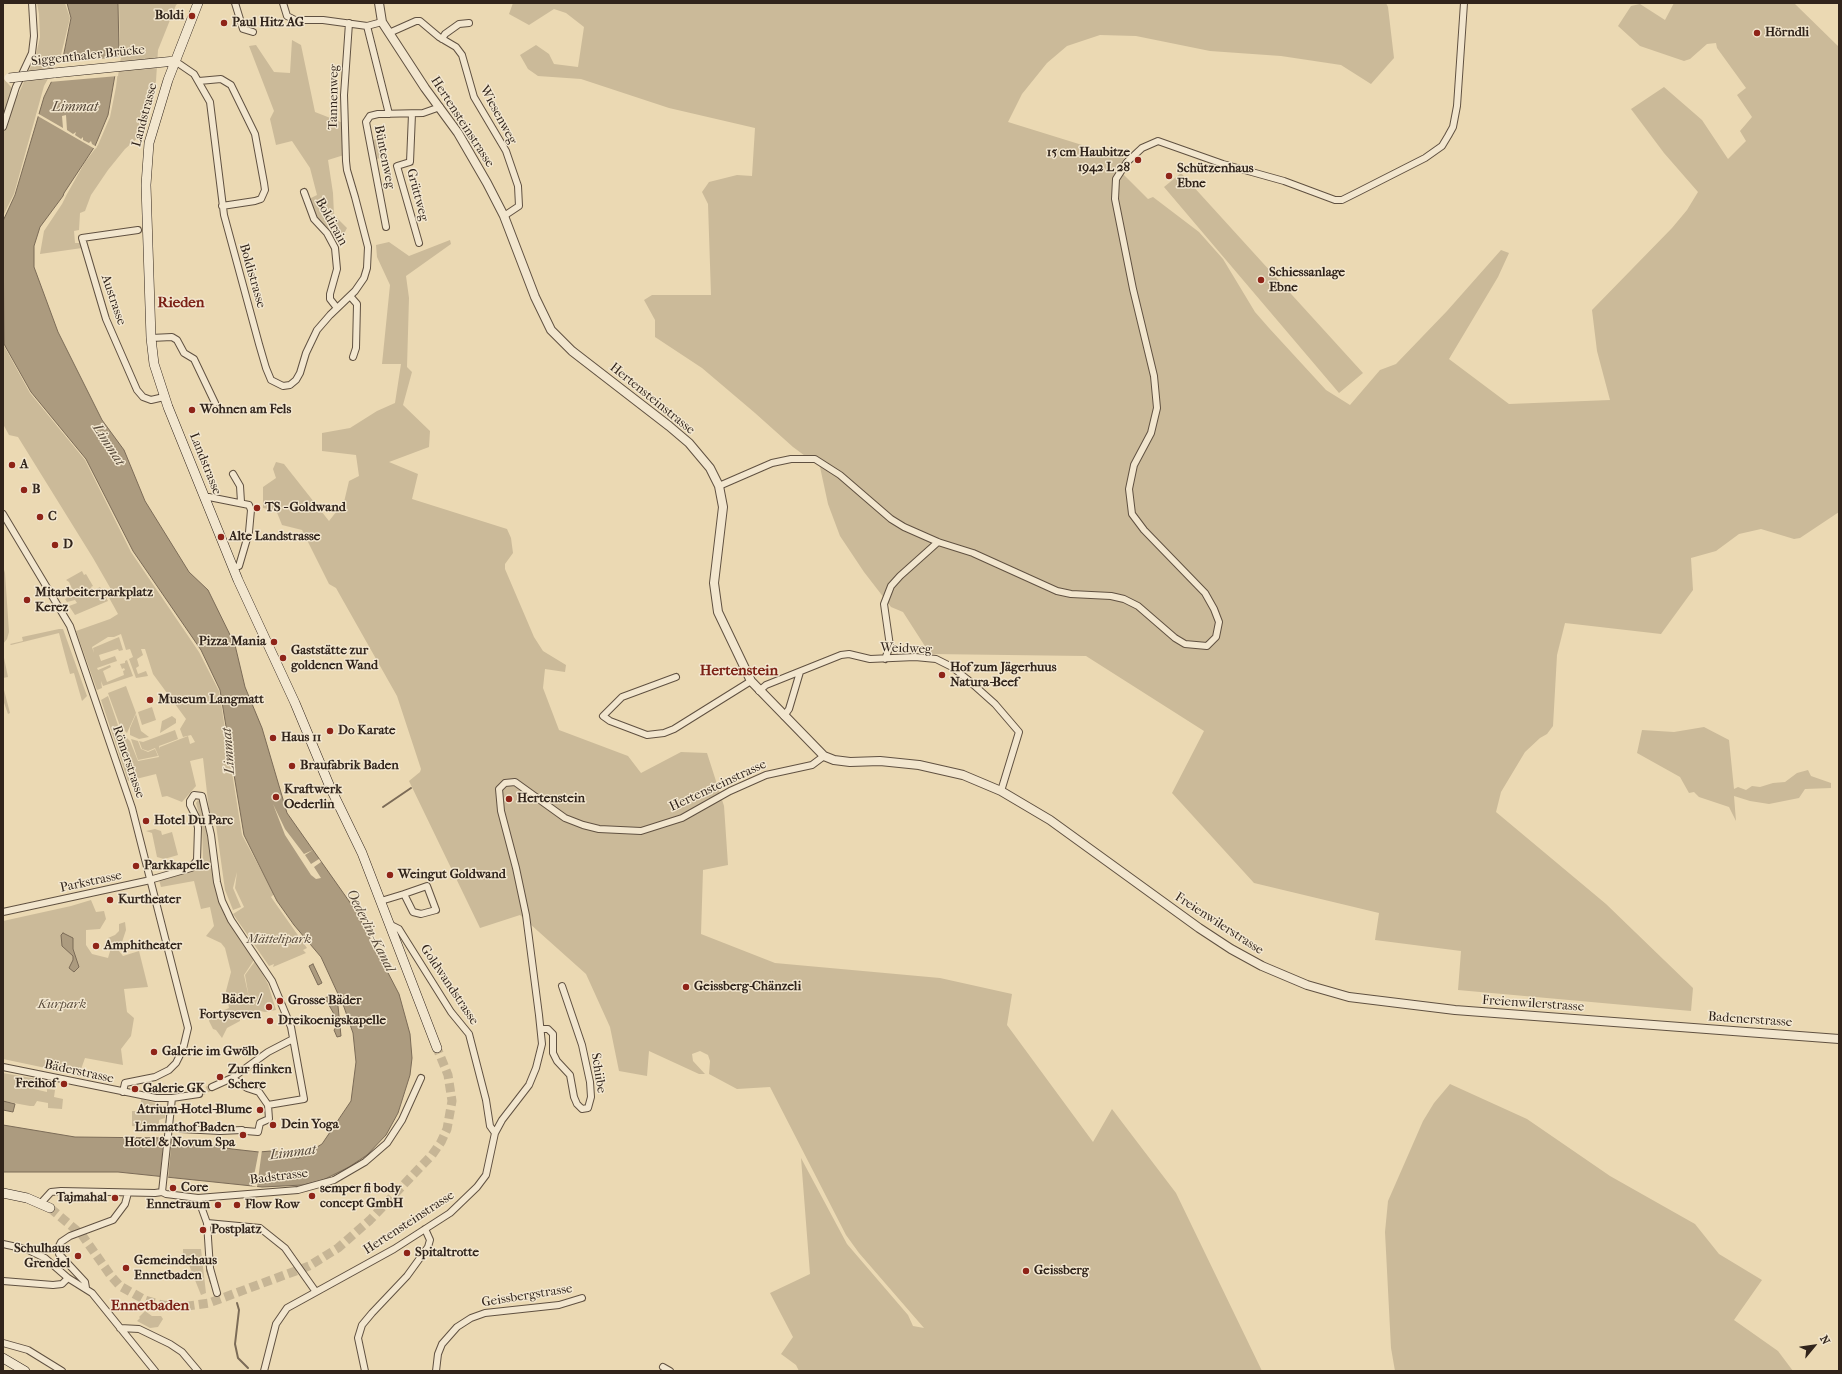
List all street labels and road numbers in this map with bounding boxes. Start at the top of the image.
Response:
street label: Siggenthaler Brücke [30,42,146,70]
street label: Tannenweg [326,64,342,130]
street label: Hertensteinstrasse [427,74,497,170]
street label: Landstrasse [129,81,161,149]
street label: Wiesenweg [476,83,520,147]
street label: Büntenweg [370,124,398,190]
street label: Grüttweg [402,167,432,223]
street label: Boldirain [312,195,350,249]
street label: Boldistrasse [235,242,269,310]
street label: Austrasse [97,273,129,327]
street label: Hertensteinstrasse [606,360,698,438]
street label: Landstrasse [186,431,224,497]
street label: Weidweg [880,640,932,658]
street label: Römerstrasse [108,724,148,800]
street label: Hertensteinstrasse [667,757,769,815]
street label: Parkstrasse [59,868,123,896]
street label: Freienwilerstrasse [1172,890,1266,958]
street label: Goldwandstrasse [416,942,482,1028]
street label: Freienwilerstrasse [1481,993,1585,1015]
street label: Badenerstrasse [1707,1009,1793,1031]
street label: Schiibe [587,1052,609,1094]
street label: Bäderstrasse [43,1057,115,1087]
street label: Badstrasse [249,1166,309,1188]
street label: Hertensteinstrasse [361,1188,457,1258]
street label: Geissbergstrasse [480,1281,574,1311]

